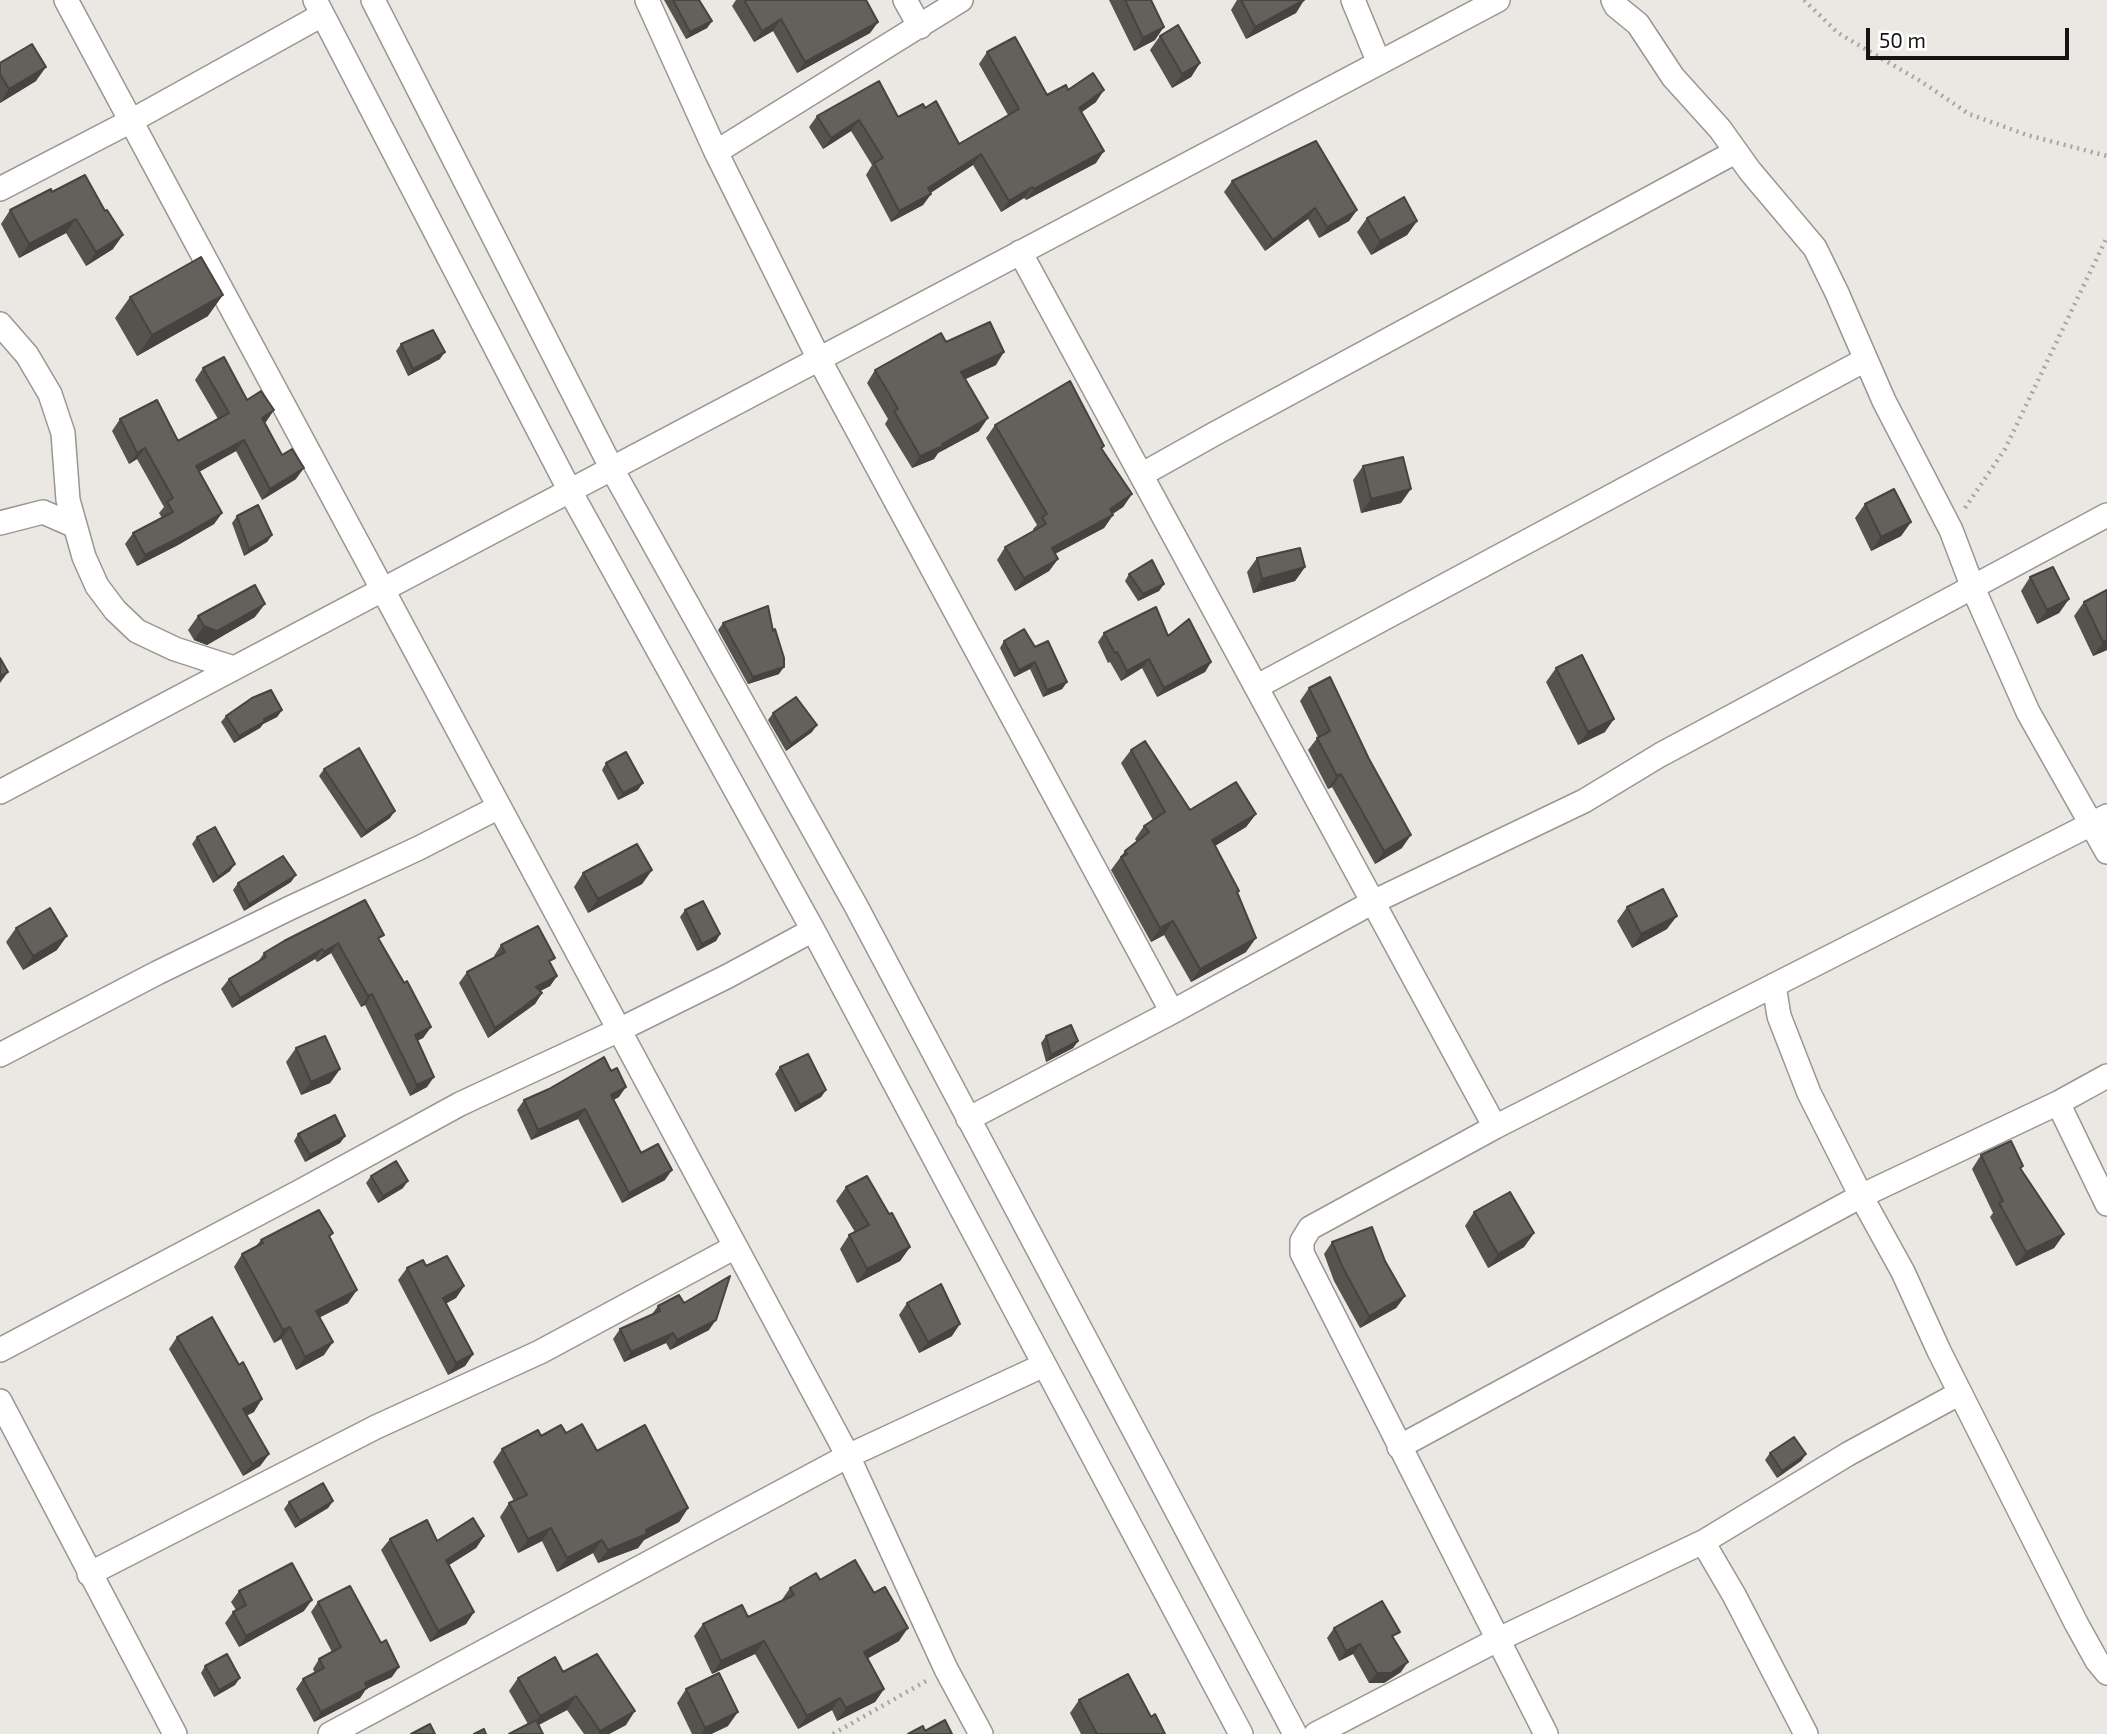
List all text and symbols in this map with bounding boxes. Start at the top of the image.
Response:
scale bar [1869,14,2072,58]
text: 50 m [1879,27,1926,52]

